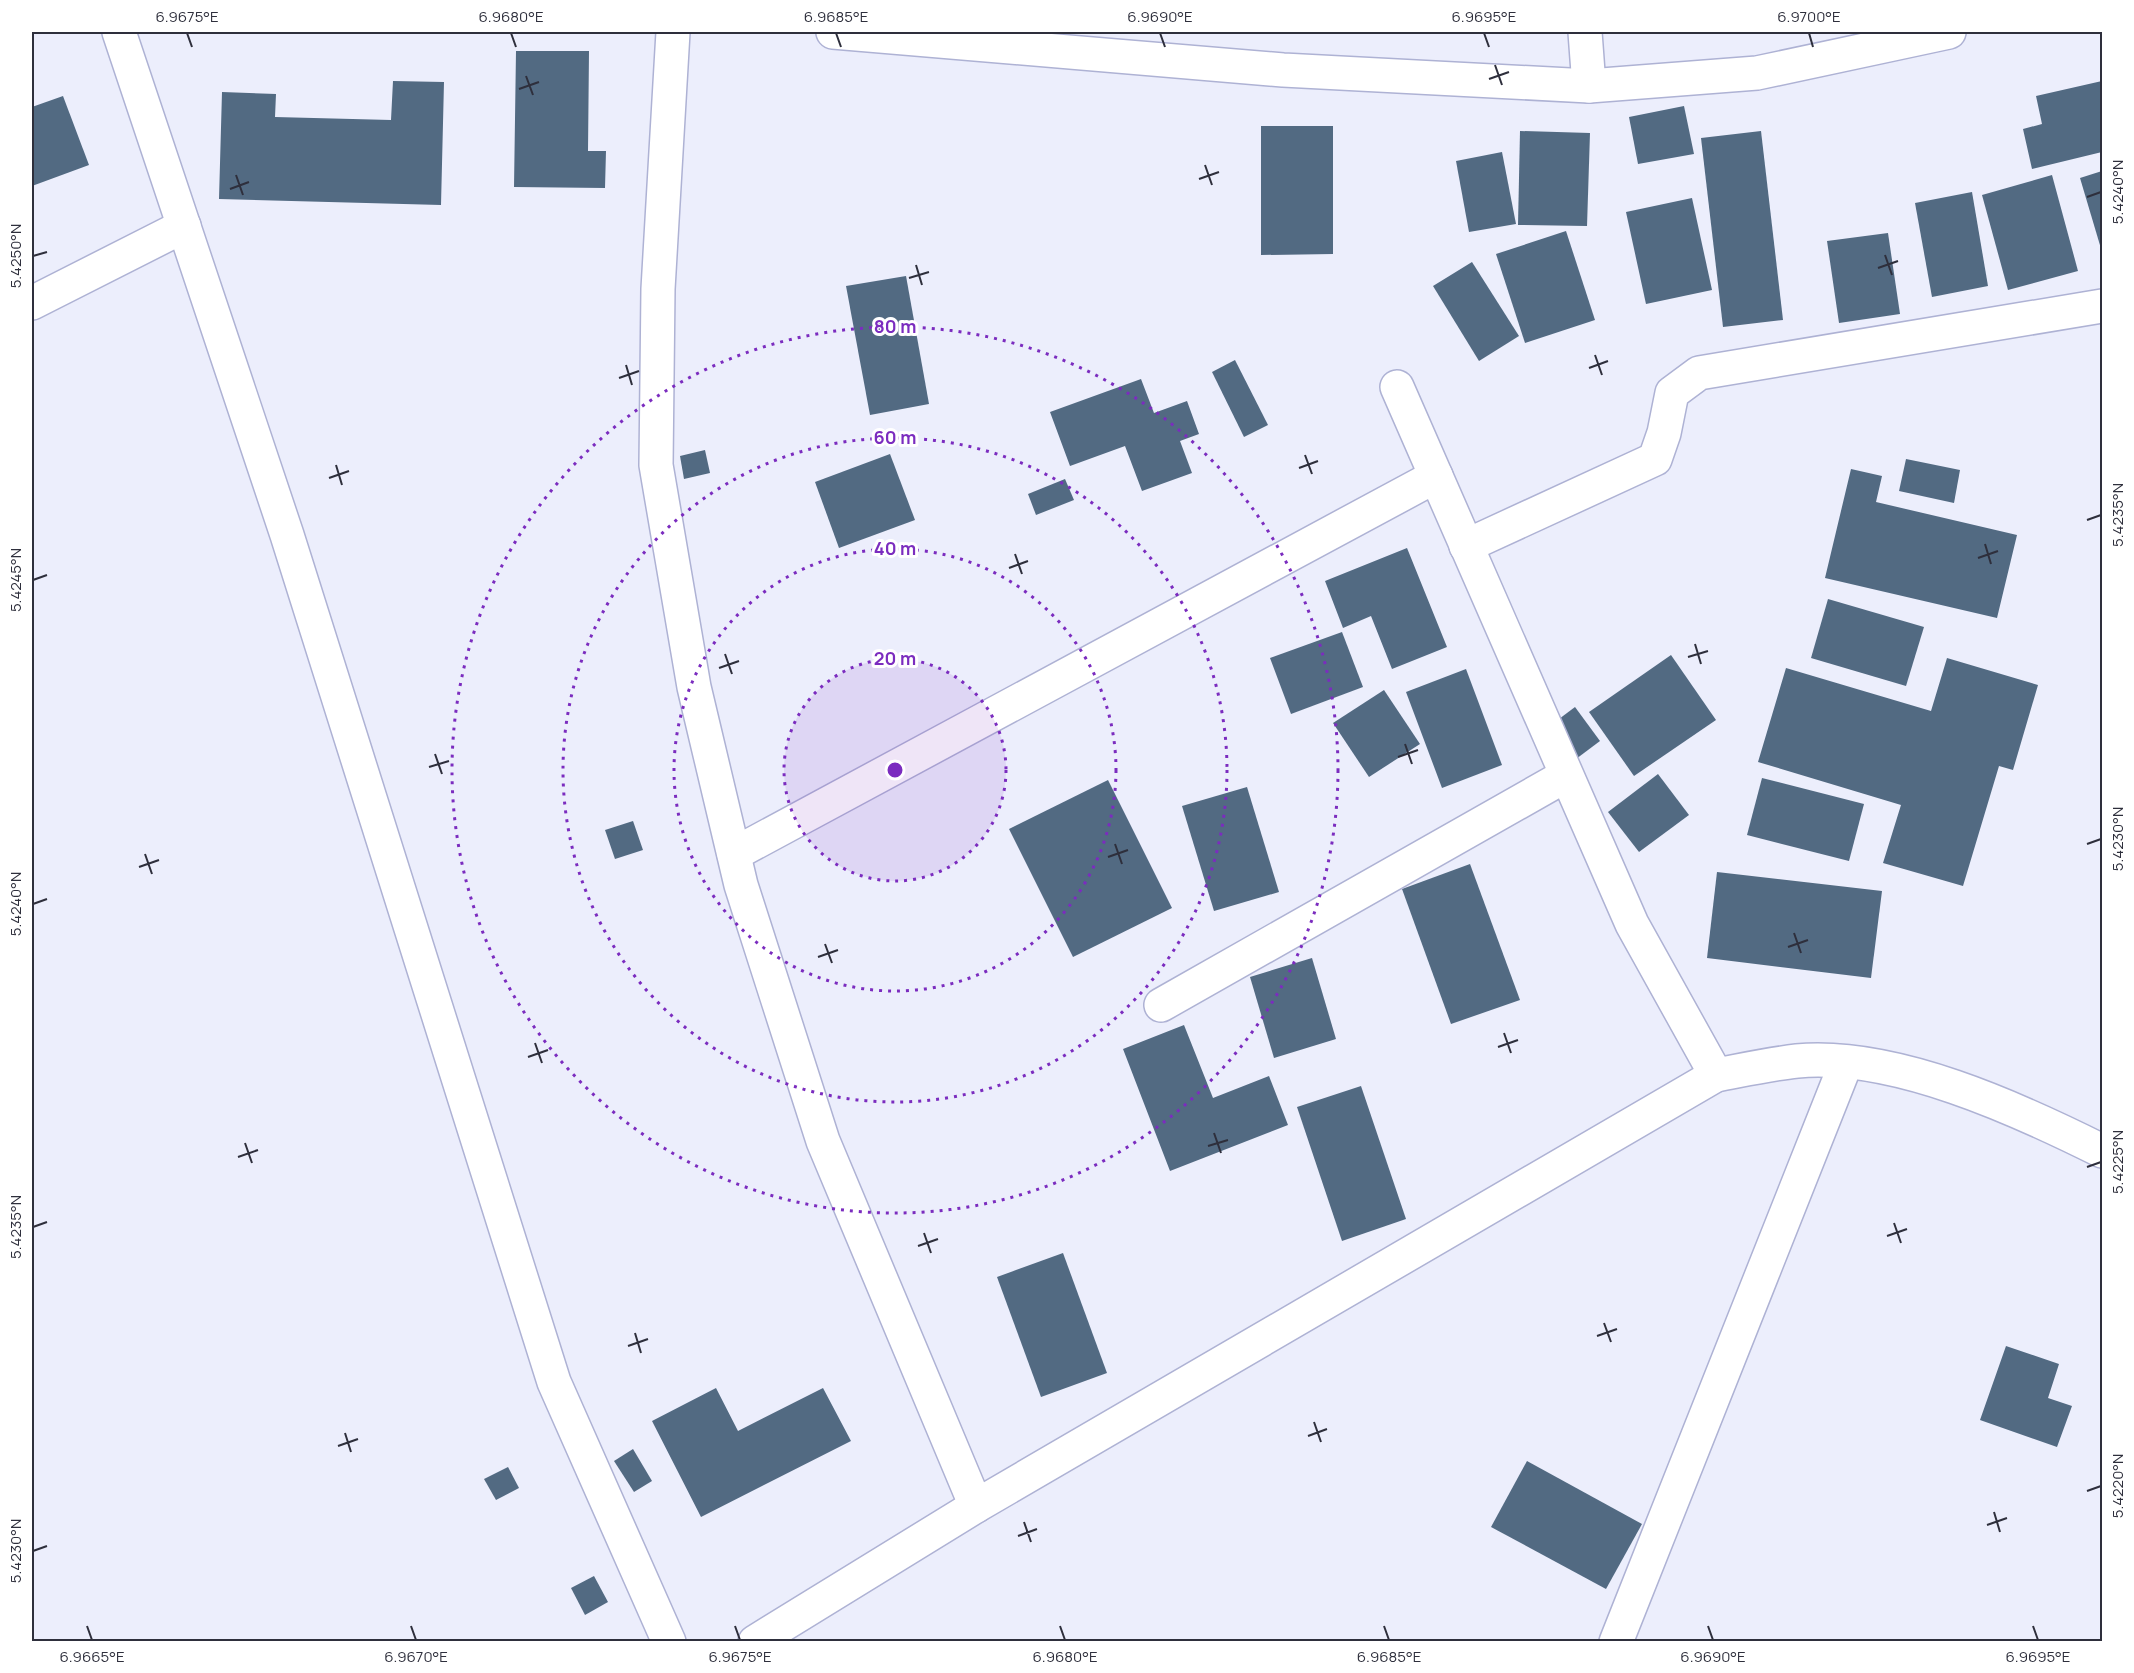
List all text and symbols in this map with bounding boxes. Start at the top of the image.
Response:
text: 6.9675°E [155,6,219,27]
text: 6.9680°E [479,6,543,27]
text: 6.9685°E [804,6,868,27]
text: 6.9690°E [1127,6,1193,27]
text: 6.9695°E [1452,6,1516,27]
text: 6.9700°E [1777,6,1841,27]
text: 5.4240°N [2107,160,2128,224]
text: 5.4250°N [5,224,26,288]
text: 80 m [874,314,916,338]
text: 60 m [874,425,916,449]
text: 5.4235°N [2107,483,2128,547]
text: 40 m [874,536,916,560]
text: 5.4245°N [5,548,26,612]
text: 20 m [874,646,916,670]
centre of rings [885,760,905,780]
text: 5.4230°N [2107,807,2128,871]
text: 5.4240°N [5,872,26,936]
text: 5.4225°N [2107,1130,2128,1194]
text: 5.4235°N [5,1195,26,1259]
text: 5.4220°N [2107,1454,2128,1518]
text: 5.4230°N [5,1519,26,1583]
text: 6.9665°E [60,1646,125,1667]
text: 6.9670°E [384,1646,448,1667]
text: 6.9675°E [708,1646,772,1667]
text: 6.9680°E [1033,1646,1097,1667]
text: 6.9685°E [1357,1646,1421,1667]
text: 6.9690°E [1680,1646,1746,1667]
text: 6.9695°E [2006,1646,2070,1667]

